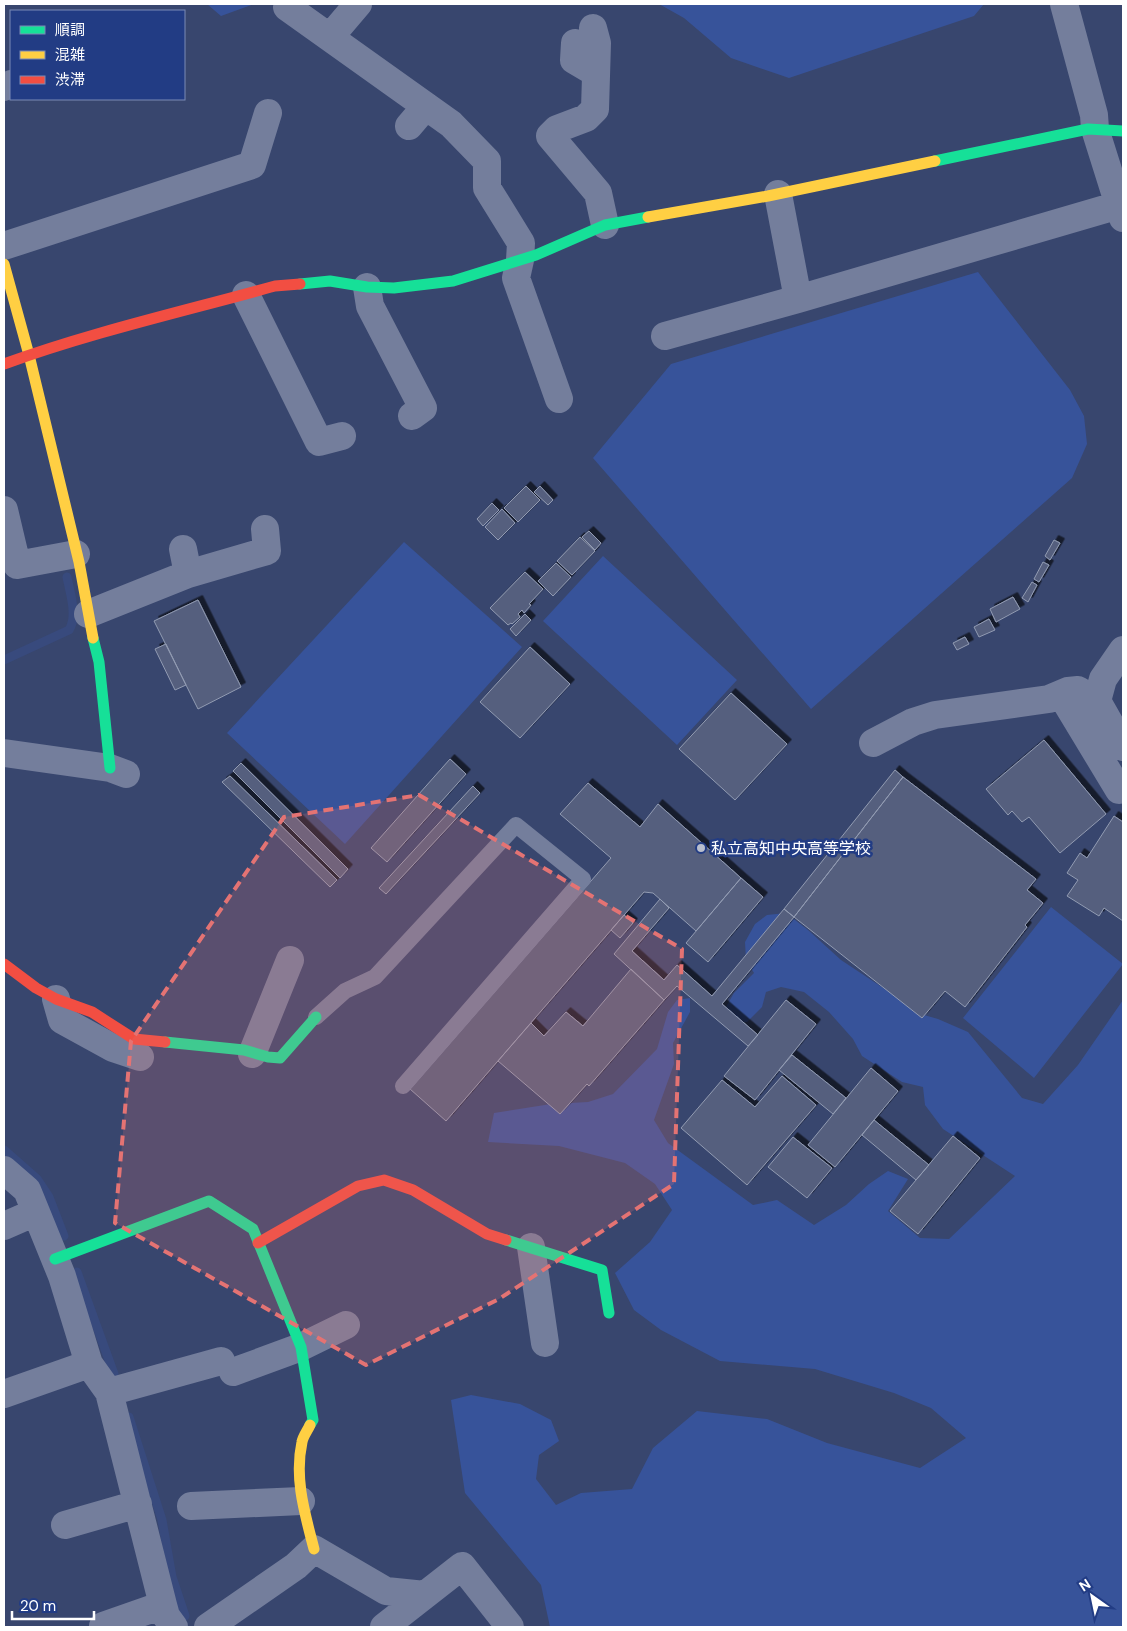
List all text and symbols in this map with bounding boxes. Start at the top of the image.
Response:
legend [10,10,185,100]
text: 順調 [55,20,85,40]
text: 混雑 [55,45,85,65]
text: 渋滞 [55,70,85,90]
place label: 私立高知中央高等学校 [711,838,871,859]
marker: 私立高知中央高等学校 [695,842,707,854]
north arrow [1067,1571,1117,1621]
text: N [1076,1575,1094,1595]
scale bar [12,1588,95,1620]
text: 20 m [20,1596,56,1616]

